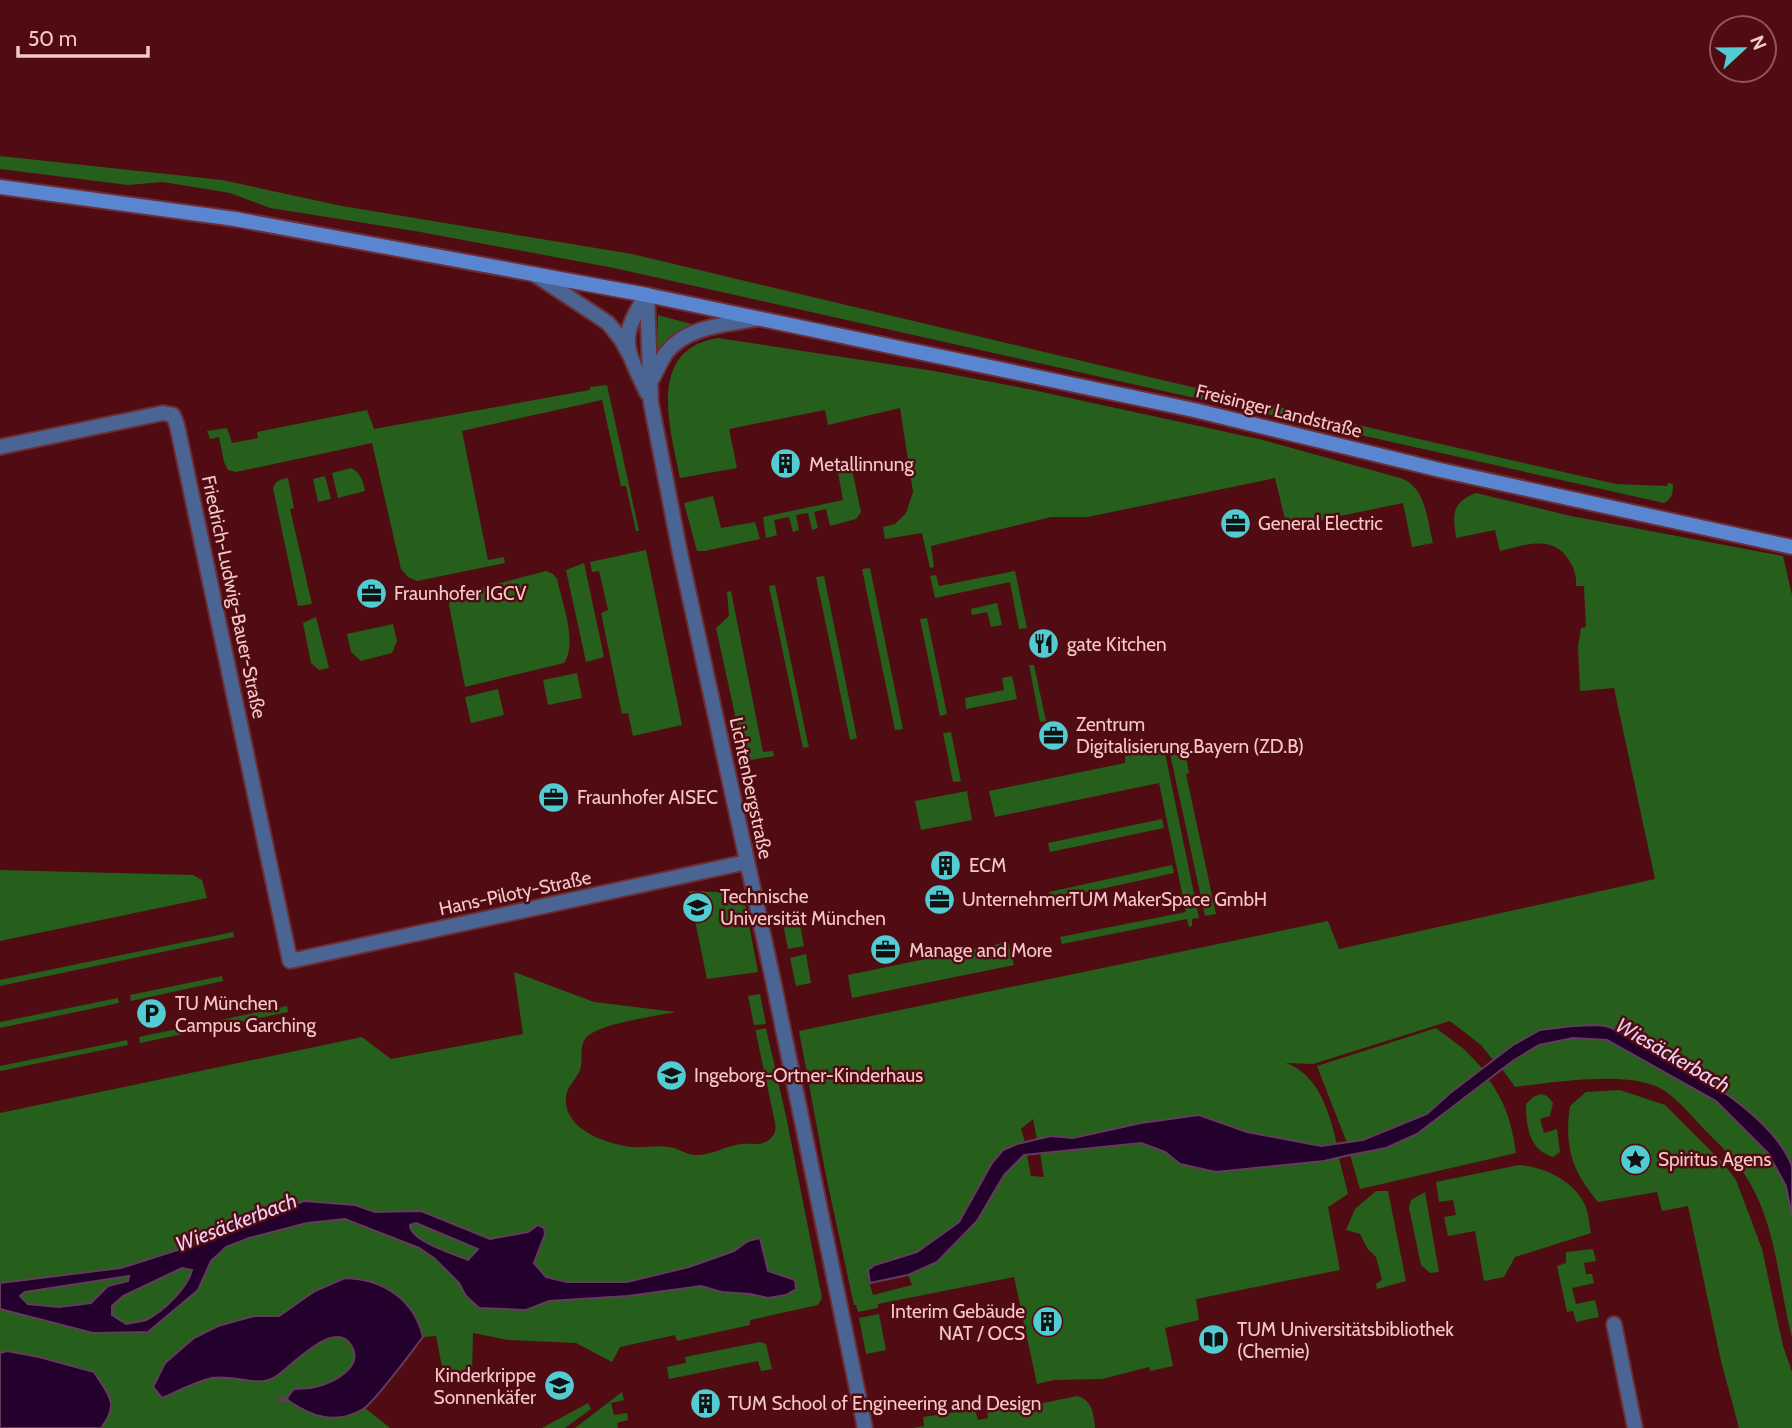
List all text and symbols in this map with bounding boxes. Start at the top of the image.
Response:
scale bar [18,14,147,58]
north arrow [1708,14,1778,84]
text: 50 m [28,26,77,51]
text: N [1745,32,1771,53]
street label: Freisinger Landstraße [1194,379,1365,443]
building icon: Metallinnung [769,447,803,481]
place label: Metallinnung [809,453,914,476]
street label: Friedrich-Ludwig-Bauer-Straße [197,473,271,721]
office icon: General Electric [1218,506,1252,540]
place label: General Electric [1258,512,1383,535]
office icon: Fraunhofer IGCV [354,576,388,610]
place label: Fraunhofer IGCV [394,582,527,605]
restaurant icon: gate Kitchen [1027,627,1061,661]
place label: gate Kitchen [1067,633,1167,656]
place label: Zentrum Digitalisierung.Bayern (ZD.B) [1076,713,1304,758]
street label: Lichtenbergstraße [725,715,777,861]
office icon: Zentrum Digitalisierung.Bayern (ZD.B) [1036,718,1070,752]
office icon: Fraunhofer AISEC [537,780,571,814]
place label: Fraunhofer AISEC [577,786,718,809]
building icon: ECM [929,848,963,882]
place label: ECM [969,854,1006,877]
street label: Hans-Piloty-Straße [437,866,593,920]
office icon: UnternehmerTUM MakerSpace GmbH [922,882,956,916]
place label: Technische Universität München [720,885,886,930]
place label: UnternehmerTUM MakerSpace GmbH [962,888,1267,911]
school or university icon: Technische Universität München [680,890,714,924]
office icon: Manage and More [869,933,903,967]
place label: Manage and More [909,939,1053,962]
place label: TU München Campus Garching [175,992,316,1037]
parking icon: TU München Campus Garching [135,997,169,1031]
water label: Wiesäckerbach [1611,1012,1735,1098]
school or university icon: Ingeborg-Ortner-Kinderhaus [654,1058,688,1092]
place label: Ingeborg-Ortner-Kinderhaus [694,1064,923,1087]
place icon: Spiritus Agens [1618,1142,1652,1176]
place label: Spiritus Agens [1658,1148,1771,1171]
water label: Wiesäckerbach [172,1187,300,1257]
place label: Interim Gebäude NAT / OCS [891,1300,1025,1345]
building icon: Interim Gebäude NAT / OCS [1031,1305,1065,1339]
place label: TUM Universitätsbibliothek (Chemie) [1237,1318,1454,1363]
library icon: TUM Universitätsbibliothek (Chemie) [1197,1323,1231,1357]
place label: Kinderkrippe Sonnenkäfer [434,1364,536,1409]
school or university icon: Kinderkrippe Sonnenkäfer [542,1369,576,1403]
building icon: TUM School of Engineering and Design [688,1386,722,1420]
place label: TUM School of Engineering and Design [728,1392,1041,1415]

